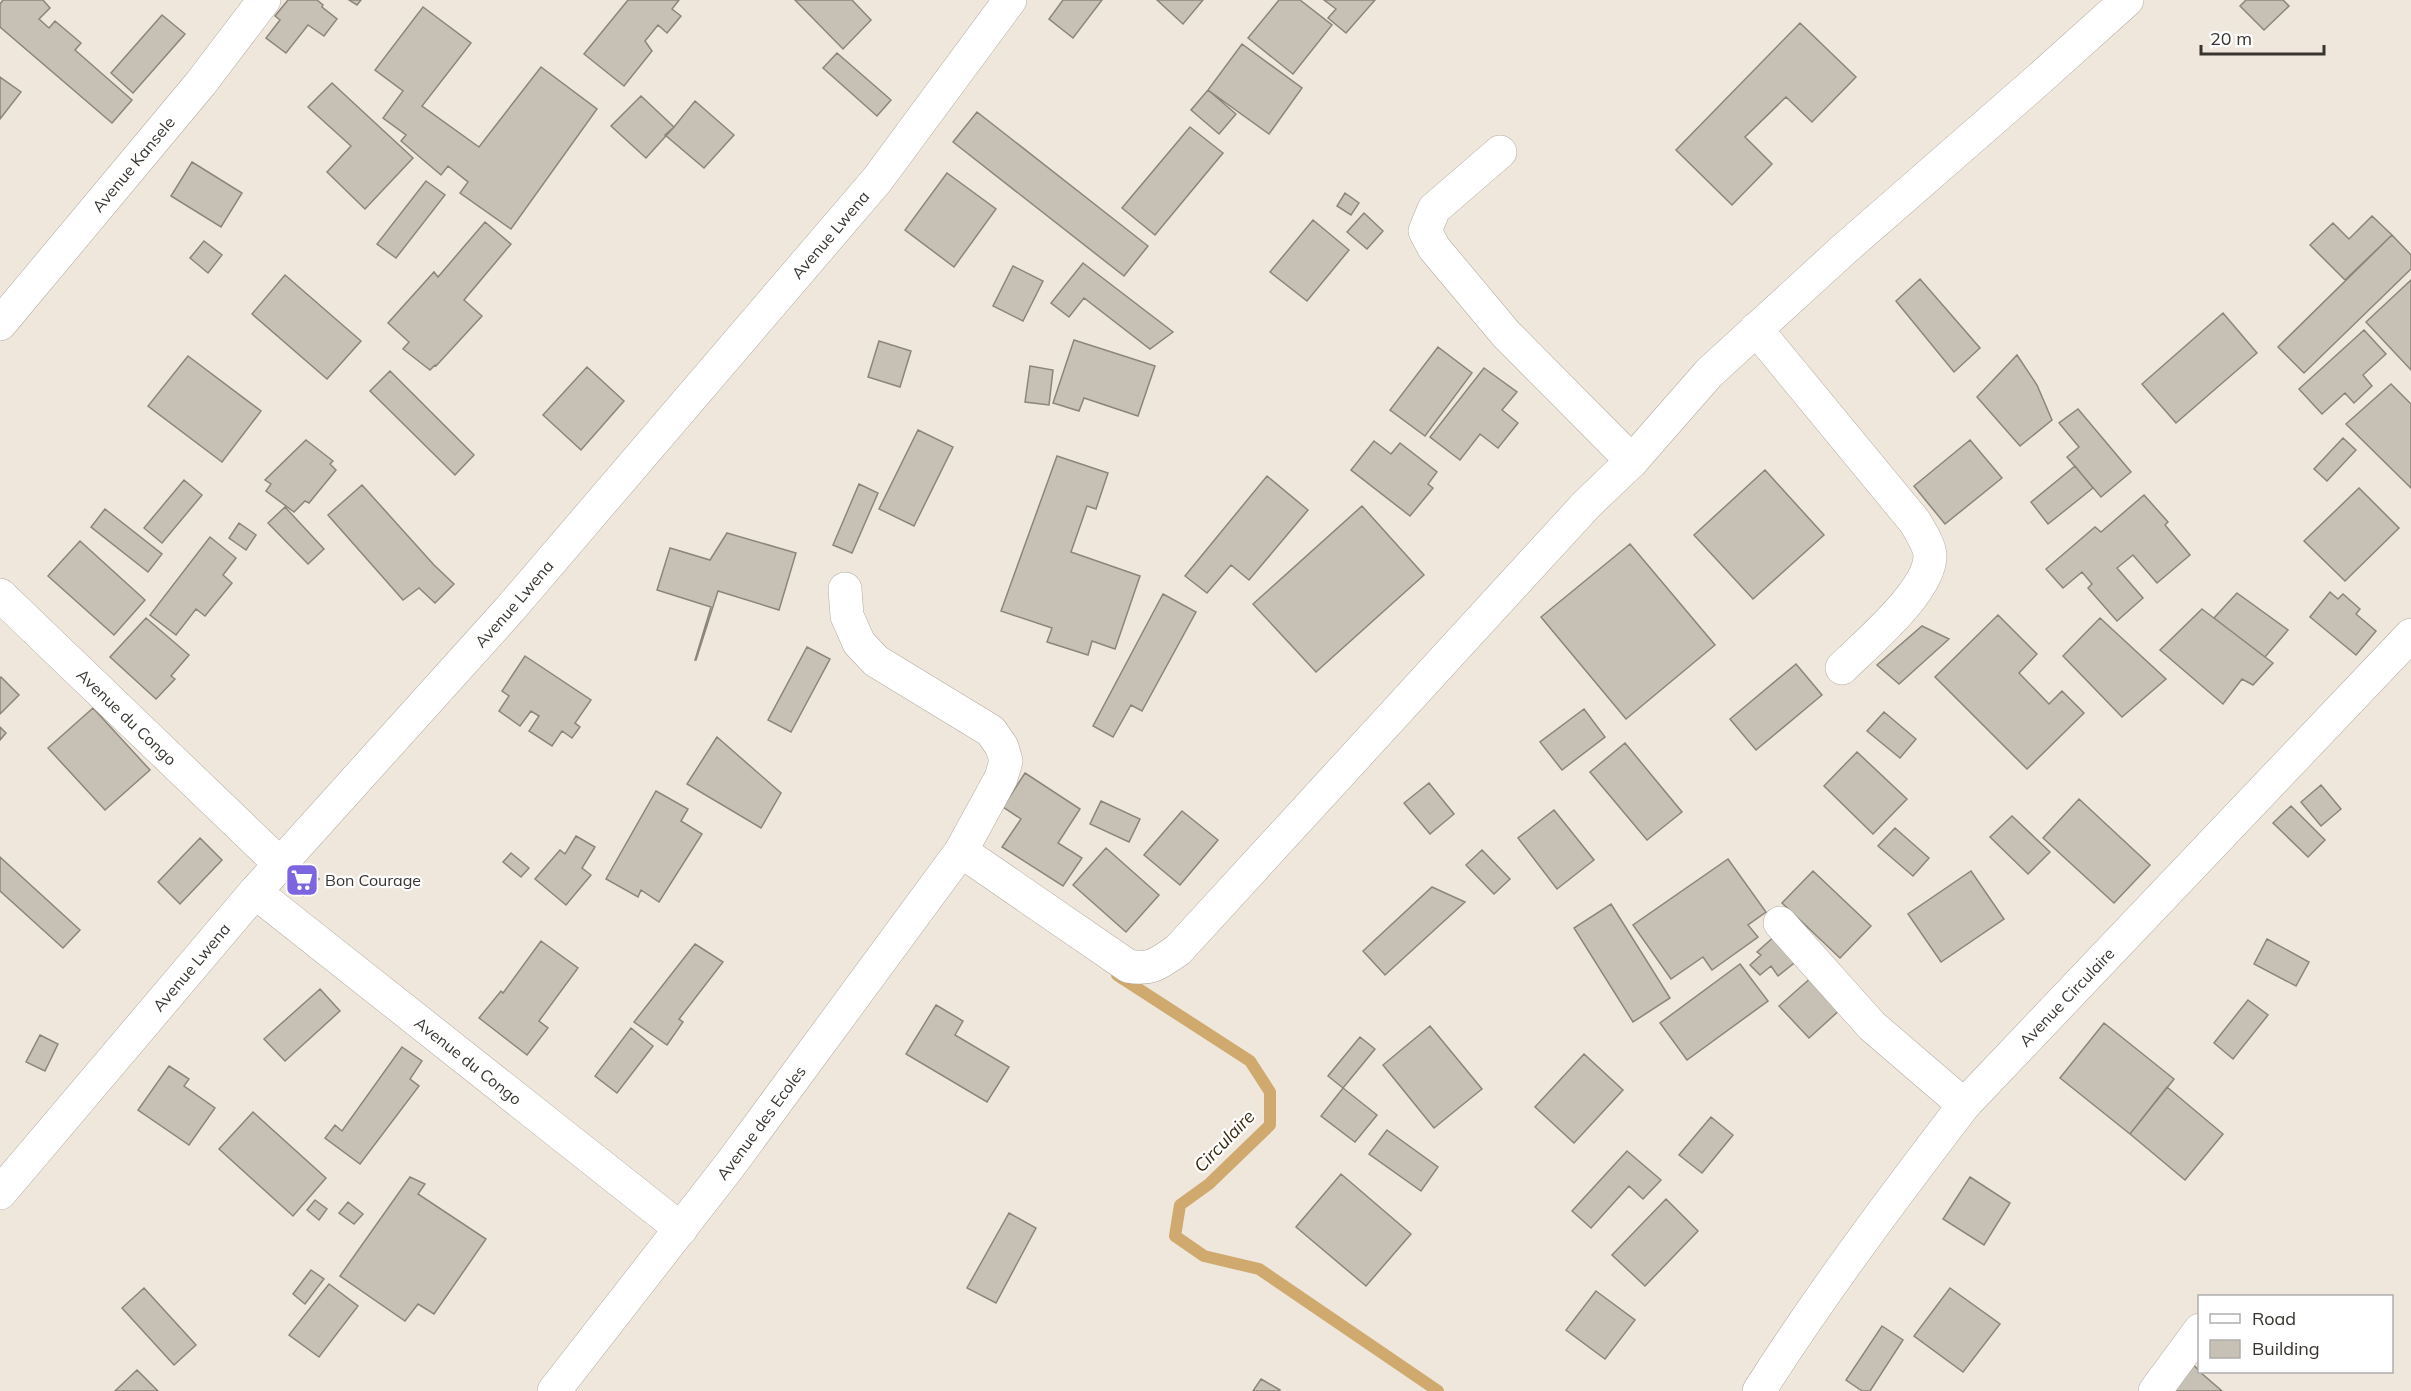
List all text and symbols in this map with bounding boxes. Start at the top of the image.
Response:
scale bar [2201,18,2324,56]
text: 20 m [2210,27,2252,50]
street label: Avenue Kansele [88,112,179,216]
street label: Avenue Lwena [787,187,873,283]
street label: Avenue Lwena [470,556,557,652]
street label: Avenue du Congo [73,664,181,769]
supermarket icon: Bon Courage [284,862,320,898]
place label: Bon Courage [325,870,421,890]
street label: Avenue Lwena [148,919,234,1015]
street label: Avenue Circulaire [2015,943,2118,1051]
street label: Avenue du Congo [411,1012,526,1109]
street label: Avenue des Ecoles [712,1061,810,1184]
water label: Circulaire [1189,1105,1259,1177]
legend [2198,1295,2393,1373]
text: Road [2252,1307,2296,1330]
text: Building [2252,1337,2320,1360]

